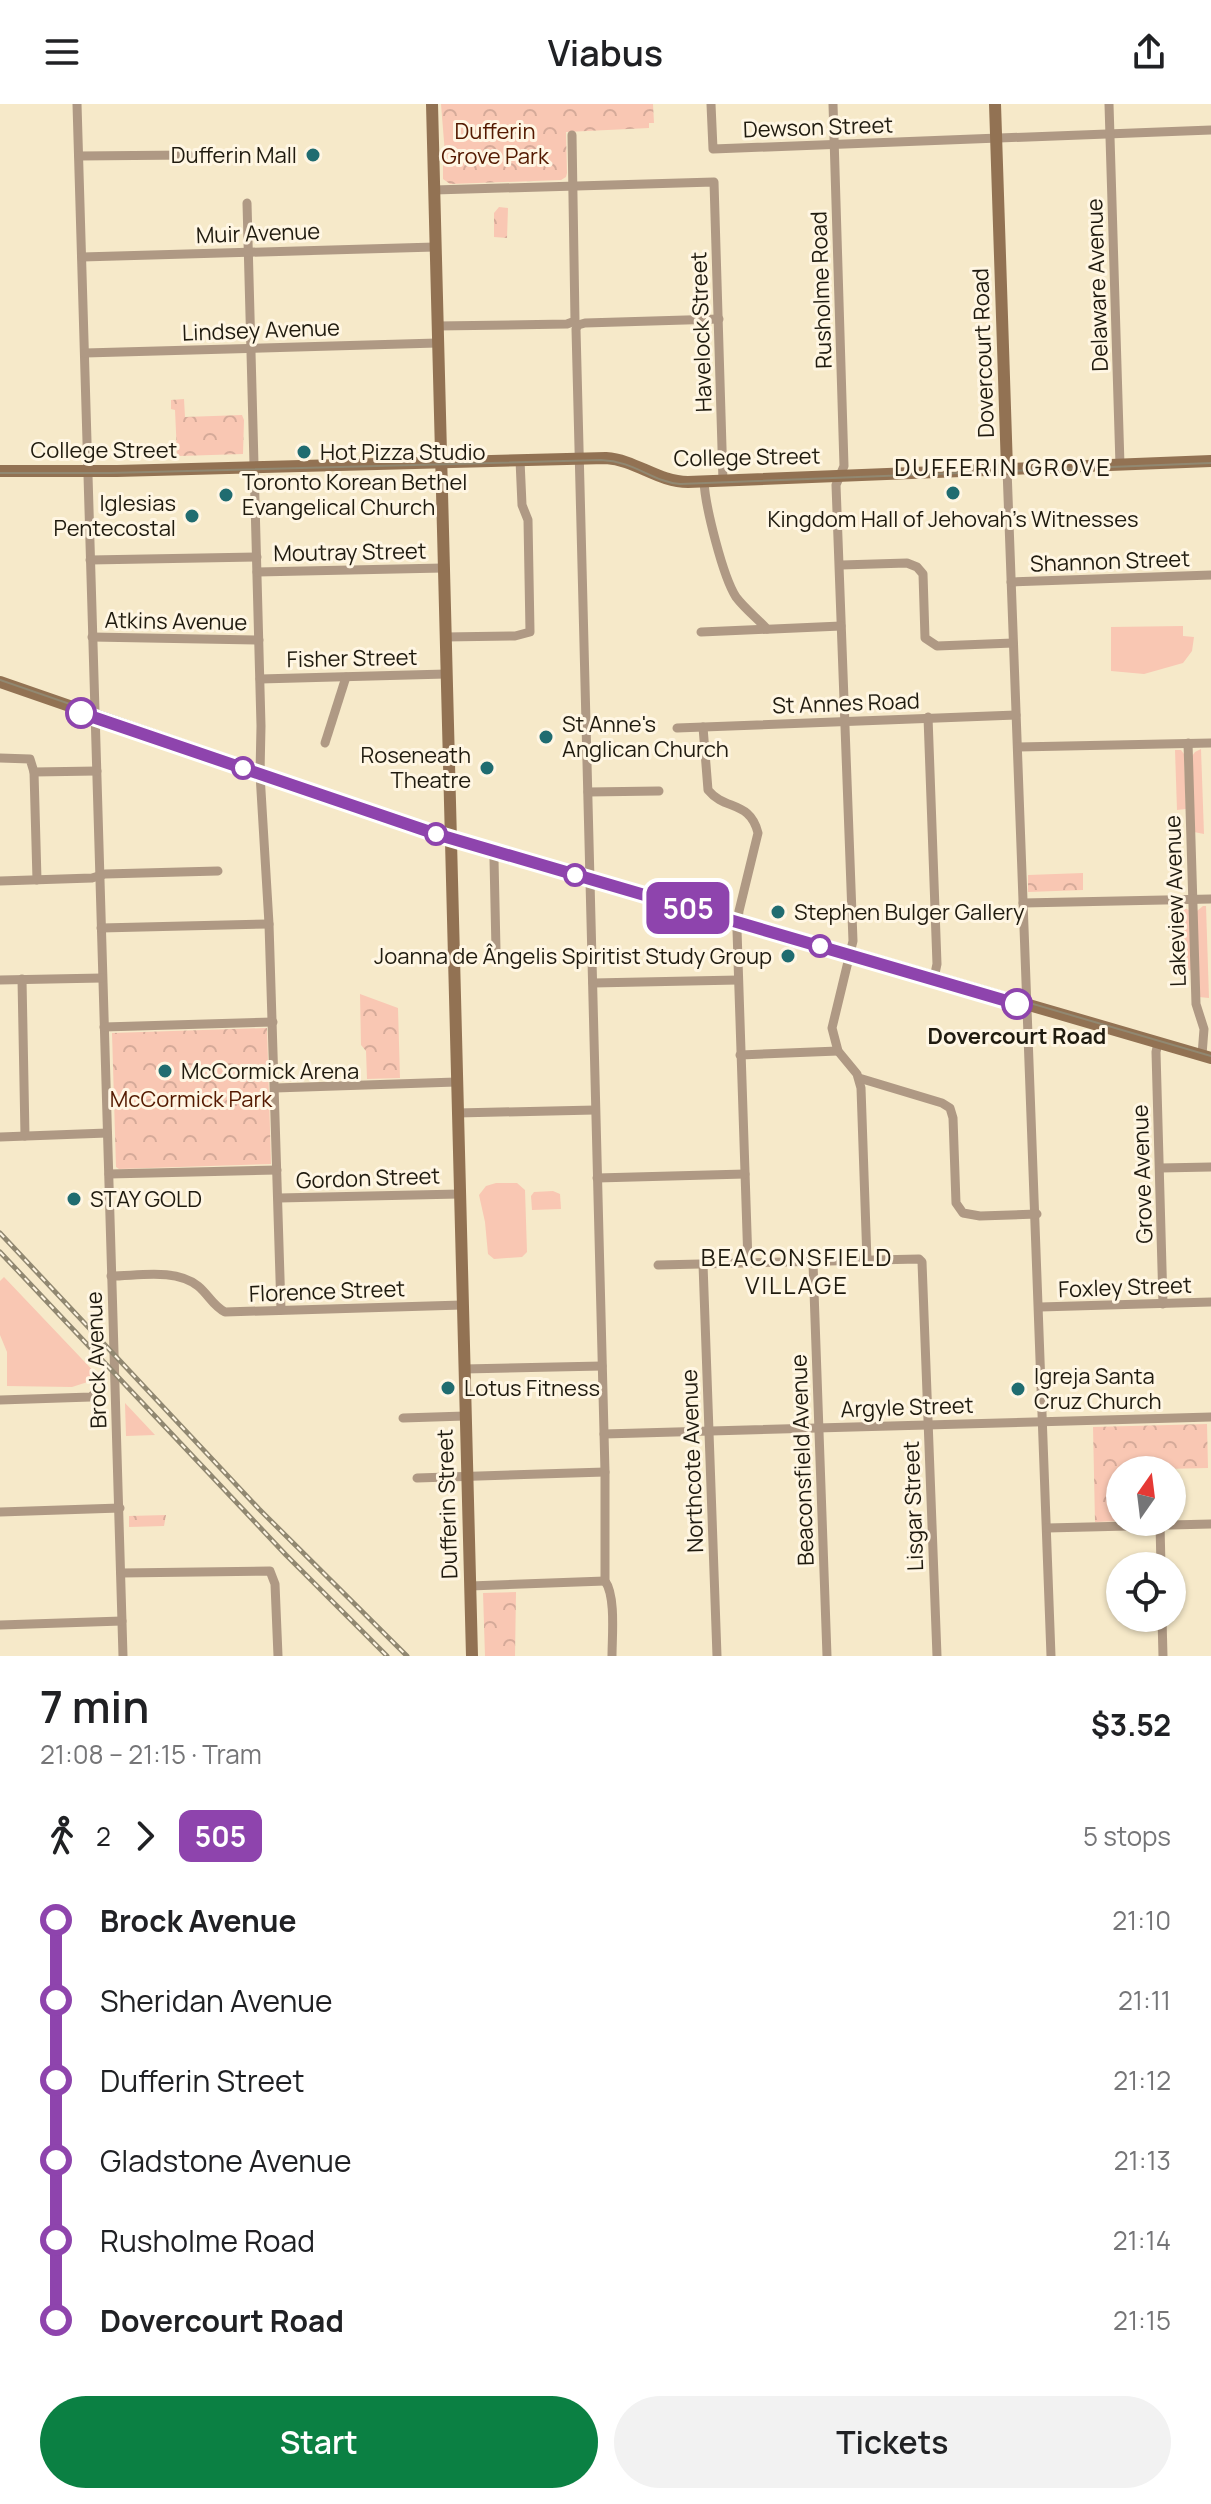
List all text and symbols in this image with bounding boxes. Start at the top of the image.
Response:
text: Viabus [548,28,663,77]
icon: menu [40,30,84,74]
icon: share [1127,30,1171,74]
street label: Dewson Street [742,109,894,145]
park label: Dufferin Grove Park [441,116,550,171]
place label: Dufferin Mall [171,140,297,170]
marker: Dufferin Mall [304,146,322,164]
street label: Delaware Avenue [1079,198,1115,372]
street label: Rusholme Road [803,211,839,369]
street label: Muir Avenue [195,216,321,250]
street label: Havelock Street [683,251,719,413]
street label: Dovercourt Road [965,268,1001,438]
street label: Lindsey Avenue [182,312,341,348]
street label: College Street [31,435,178,465]
place label: Hot Pizza Studio [320,437,486,467]
street label: College Street [673,441,821,473]
marker: Hot Pizza Studio [295,443,313,461]
district label: DUFFERIN GROVE [894,450,1112,483]
place label: Toronto Korean Bethel Evangelical Church [242,467,467,522]
marker: Kingdom Hall of Jehovah's Witnesses [944,484,962,502]
marker: Toronto Korean Bethel Evangelical Church [217,486,235,504]
place label: Iglesias Pentecostal [53,488,176,543]
place label: Kingdom Hall of Jehovah's Witnesses [767,504,1139,534]
marker: Iglesias Pentecostal [183,507,201,525]
street label: Moutray Street [273,536,427,568]
street label: Shannon Street [1030,543,1191,579]
street label: Atkins Avenue [104,605,248,637]
street label: Fisher Street [286,642,418,674]
street label: St Annes Road [772,685,920,721]
unlabelled marker [66,698,96,728]
place label: St Anne's Anglican Church [562,709,729,764]
marker: St Anne's Anglican Church [537,728,555,746]
place label: Roseneath Theatre [360,740,471,795]
unlabelled marker [232,757,254,779]
marker: Roseneath Theatre [478,759,496,777]
street label: Lakeview Avenue [1157,814,1193,987]
unlabelled marker [425,823,447,845]
unlabelled marker [564,864,586,886]
line badge: 505 [642,882,734,934]
text: 505 [662,889,714,927]
place label: Stephen Bulger Gallery [794,897,1025,927]
marker: Stephen Bulger Gallery [769,903,787,921]
unlabelled marker [809,935,831,957]
place label: Joanna de Ângelis Spiritist Study Group [374,941,772,971]
marker: Joanna de Ângelis Spiritist Study Group [779,947,797,965]
marker: Dovercourt Road [1002,989,1032,1019]
place label: Dovercourt Road [928,1021,1106,1051]
place label: McCormick Arena [181,1056,359,1086]
marker: McCormick Arena [156,1062,174,1080]
park label: McCormick Park [110,1084,273,1114]
street label: Grove Avenue [1125,1104,1159,1244]
street label: Gordon Street [295,1160,441,1196]
place label: STAY GOLD [90,1184,202,1214]
marker: STAY GOLD [65,1190,83,1208]
district label: BEACONSFIELD VILLAGE [701,1240,893,1301]
street label: Foxley Street [1058,1270,1192,1304]
street label: Florence Street [248,1273,406,1309]
street label: Brock Avenue [79,1291,113,1429]
street label: Beaconsfield Avenue [783,1353,821,1566]
place label: Igreja Santa Cruz Church [1034,1361,1162,1416]
street label: Northcote Avenue [674,1369,710,1553]
place label: Lotus Fitness [464,1373,600,1403]
marker: Lotus Fitness [439,1379,457,1397]
marker: Igreja Santa Cruz Church [1009,1380,1027,1398]
street label: Argyle Street [840,1390,974,1424]
street label: Dufferin Street [429,1428,465,1579]
street label: Lisgar Street [896,1440,930,1572]
north arrow [1106,1456,1186,1536]
map controls [1106,1456,1186,1632]
button: locate [1106,1552,1186,1632]
text: 7 min [40,1676,149,1736]
text: $3.52 [1091,1704,1171,1745]
text: 21:08 – 21:15 · Tram [40,1736,262,1772]
icon: walk [40,1814,84,1858]
icon: forward [123,1814,167,1858]
text: 505 [195,1817,246,1855]
text: 2 [96,1818,111,1854]
text: 5 stops [1083,1818,1171,1854]
text: Brock Avenue [100,1900,297,1941]
text: 21:10 [1112,1902,1171,1938]
text: Sheridan Avenue [100,1980,333,2021]
text: 21:11 [1118,1982,1171,2018]
text: Dufferin Street [100,2060,305,2101]
text: 21:12 [1113,2062,1171,2098]
text: Gladstone Avenue [100,2140,351,2181]
text: 21:13 [1114,2142,1171,2178]
text: Rusholme Road [100,2220,315,2261]
text: 21:14 [1113,2222,1171,2258]
text: Dovercourt Road [100,2300,344,2341]
text: 21:15 [1113,2302,1171,2338]
button: Start [40,2396,598,2488]
button: Tickets [614,2396,1171,2488]

